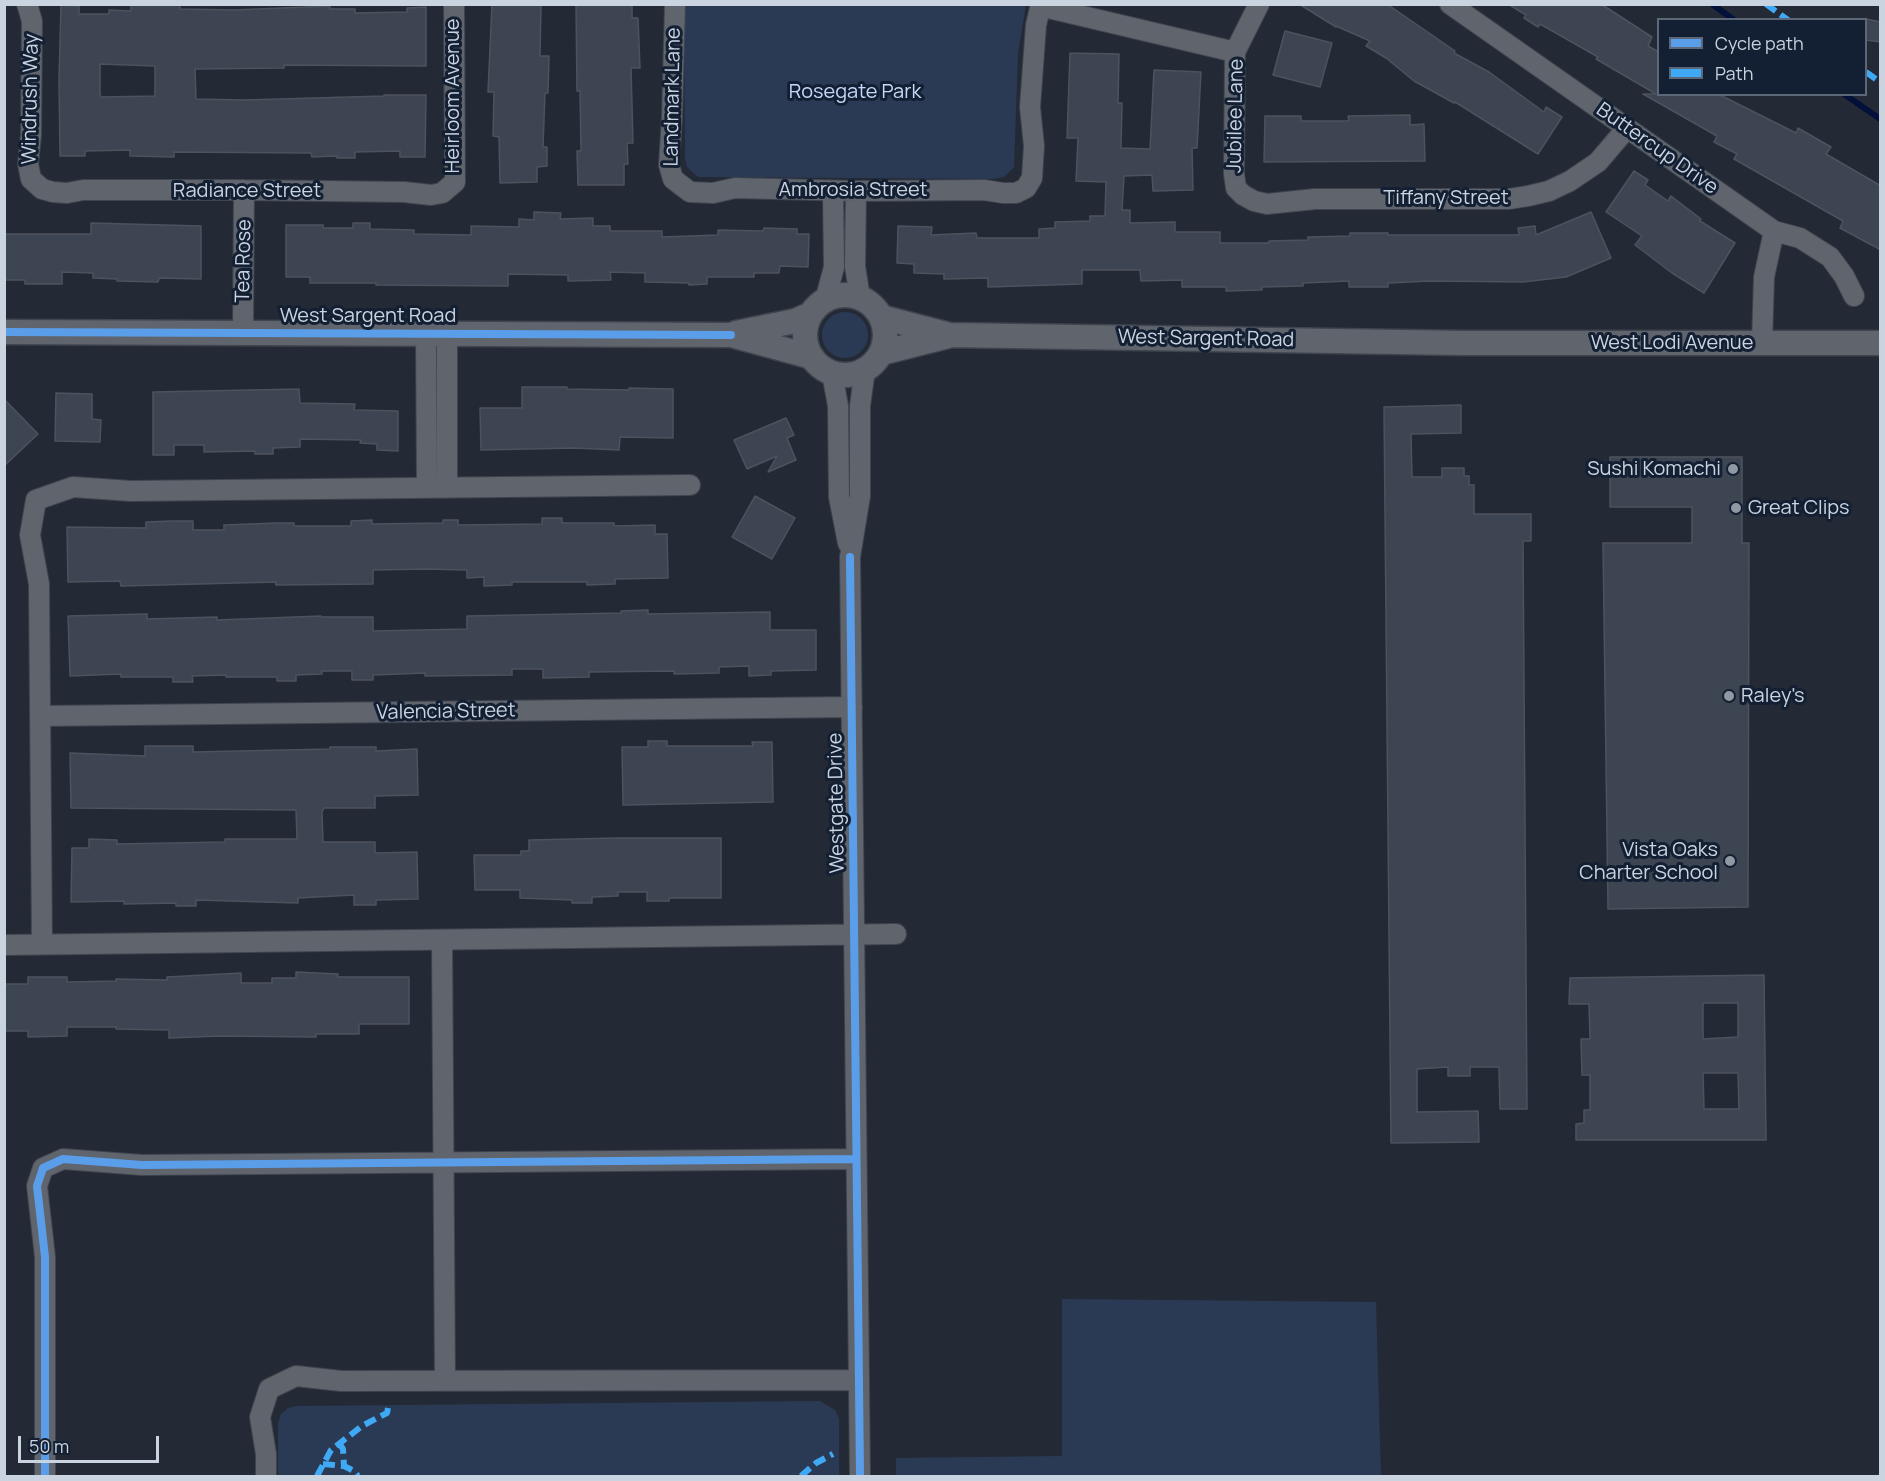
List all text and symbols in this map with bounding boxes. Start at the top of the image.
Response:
street label: Heirloom Avenue [441,18,465,174]
legend [1657,18,1867,96]
street label: Landmark Lane [660,27,686,167]
text: Cycle path [1715,31,1804,55]
street label: Windrush Way [18,33,44,165]
street label: Jubilee Lane [1223,59,1249,173]
text: Path [1715,61,1753,85]
park label: Rosegate Park [789,80,921,104]
street label: Buttercup Drive [1591,98,1723,200]
street label: Ambrosia Street [778,178,928,202]
street label: Radiance Street [173,179,321,203]
street label: Tiffany Street [1383,186,1509,210]
street label: Tea Rose [231,219,257,303]
street label: West Sargent Road [280,304,456,328]
street label: West Sargent Road [1118,325,1294,353]
street label: West Lodi Avenue [1591,331,1753,355]
place label: Sushi Komachi [1587,457,1721,481]
marker: Sushi Komachi [1726,462,1740,476]
place label: Great Clips [1748,496,1850,520]
marker: Great Clips [1729,501,1743,515]
place label: Raley's [1741,684,1805,708]
marker: Raley's [1722,689,1736,703]
street label: Valencia Street [376,699,516,725]
street label: Westgate Drive [824,732,850,874]
place label: Vista Oaks Charter School [1579,838,1718,885]
marker: Vista Oaks Charter School [1723,854,1737,868]
scale bar [21,1424,162,1462]
text: 50 m [29,1434,69,1458]

